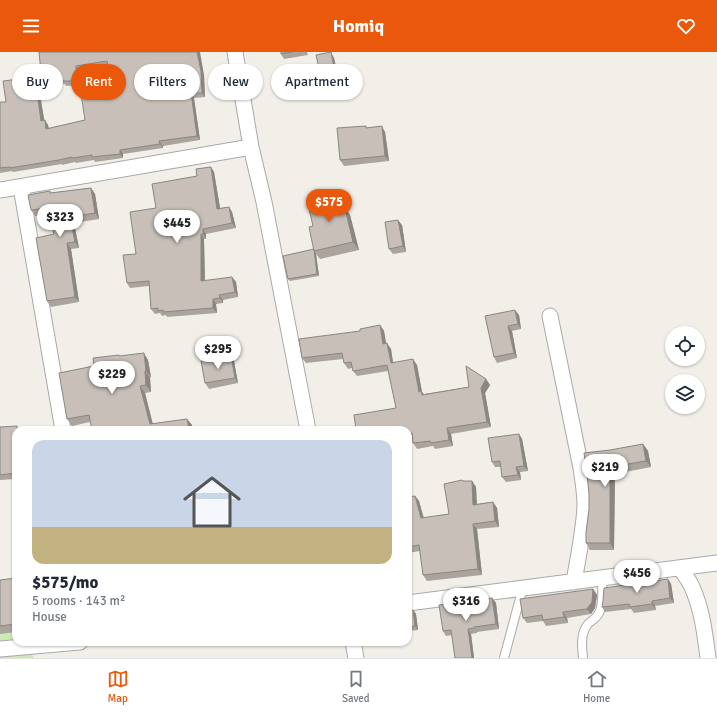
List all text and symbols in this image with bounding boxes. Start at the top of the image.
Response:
icon: menu [20,15,42,37]
text: Homiq [333,15,384,37]
icon: heart [675,15,697,37]
chip: Buy [12,64,63,100]
chip: Rent [71,64,126,100]
chip: Filters [134,64,200,100]
chip: New [208,64,263,100]
chip: Apartment [271,64,363,100]
pin: $575 [305,189,353,223]
text: $575 [315,194,343,210]
pin: $323 [36,204,84,238]
text: $323 [46,209,74,225]
pin: $445 [153,210,201,244]
text: $445 [163,215,191,231]
map controls [665,326,705,414]
button: locate [665,326,705,366]
pin: $295 [194,336,242,370]
text: $295 [204,341,232,357]
pin: $229 [88,361,136,395]
text: $229 [98,366,126,382]
button: layers [665,374,705,414]
pin: $219 [581,454,629,488]
text: $219 [591,459,619,475]
icon: home [176,466,248,538]
pin: $456 [613,560,661,594]
text: $456 [623,565,651,581]
text: $575/mo [32,572,98,593]
pin: $316 [442,588,490,622]
text: 5 rooms · 143 m² [32,593,125,609]
text: $316 [452,593,480,609]
text: House [32,609,67,625]
tab: Map [107,668,129,705]
tab: Saved [342,668,370,705]
tab: Home [583,668,610,705]

